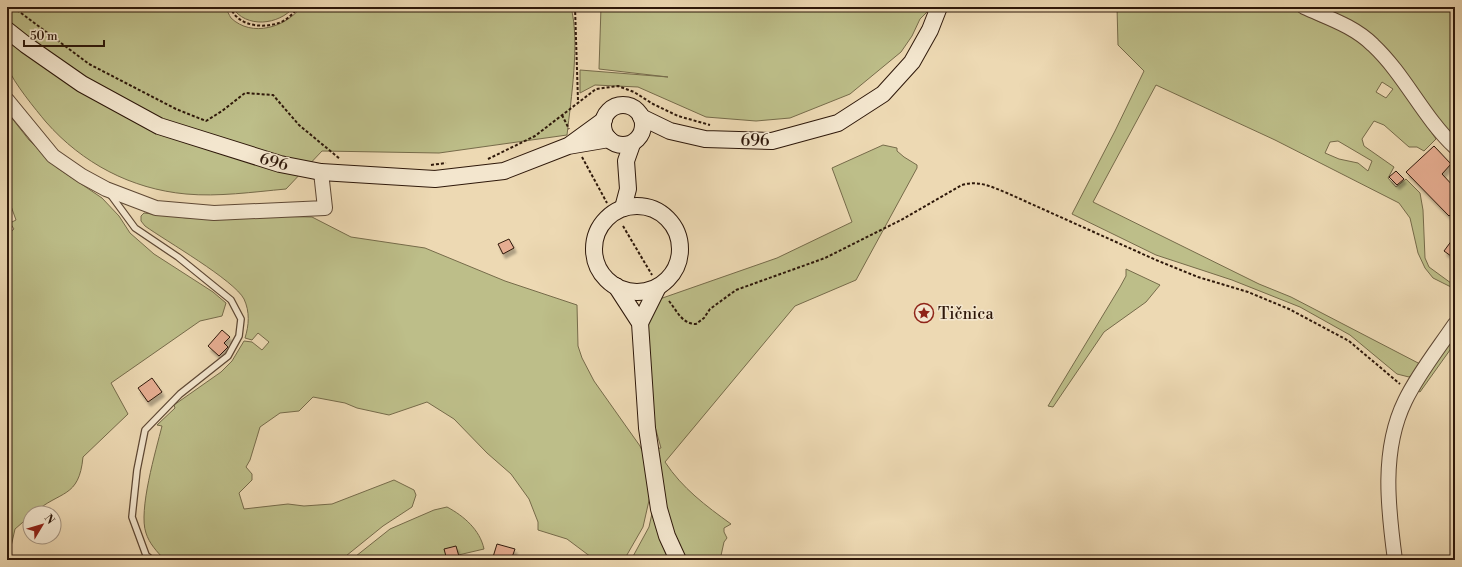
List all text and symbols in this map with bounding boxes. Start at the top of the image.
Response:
scale bar [24,22,104,48]
text: 50 m [30,29,58,44]
street label: 696 [740,131,770,151]
street label: 696 [257,149,291,175]
place icon: Tičnica [913,302,935,324]
place label: Tičnica [938,304,994,324]
north arrow [22,505,62,545]
text: N [41,512,57,527]

